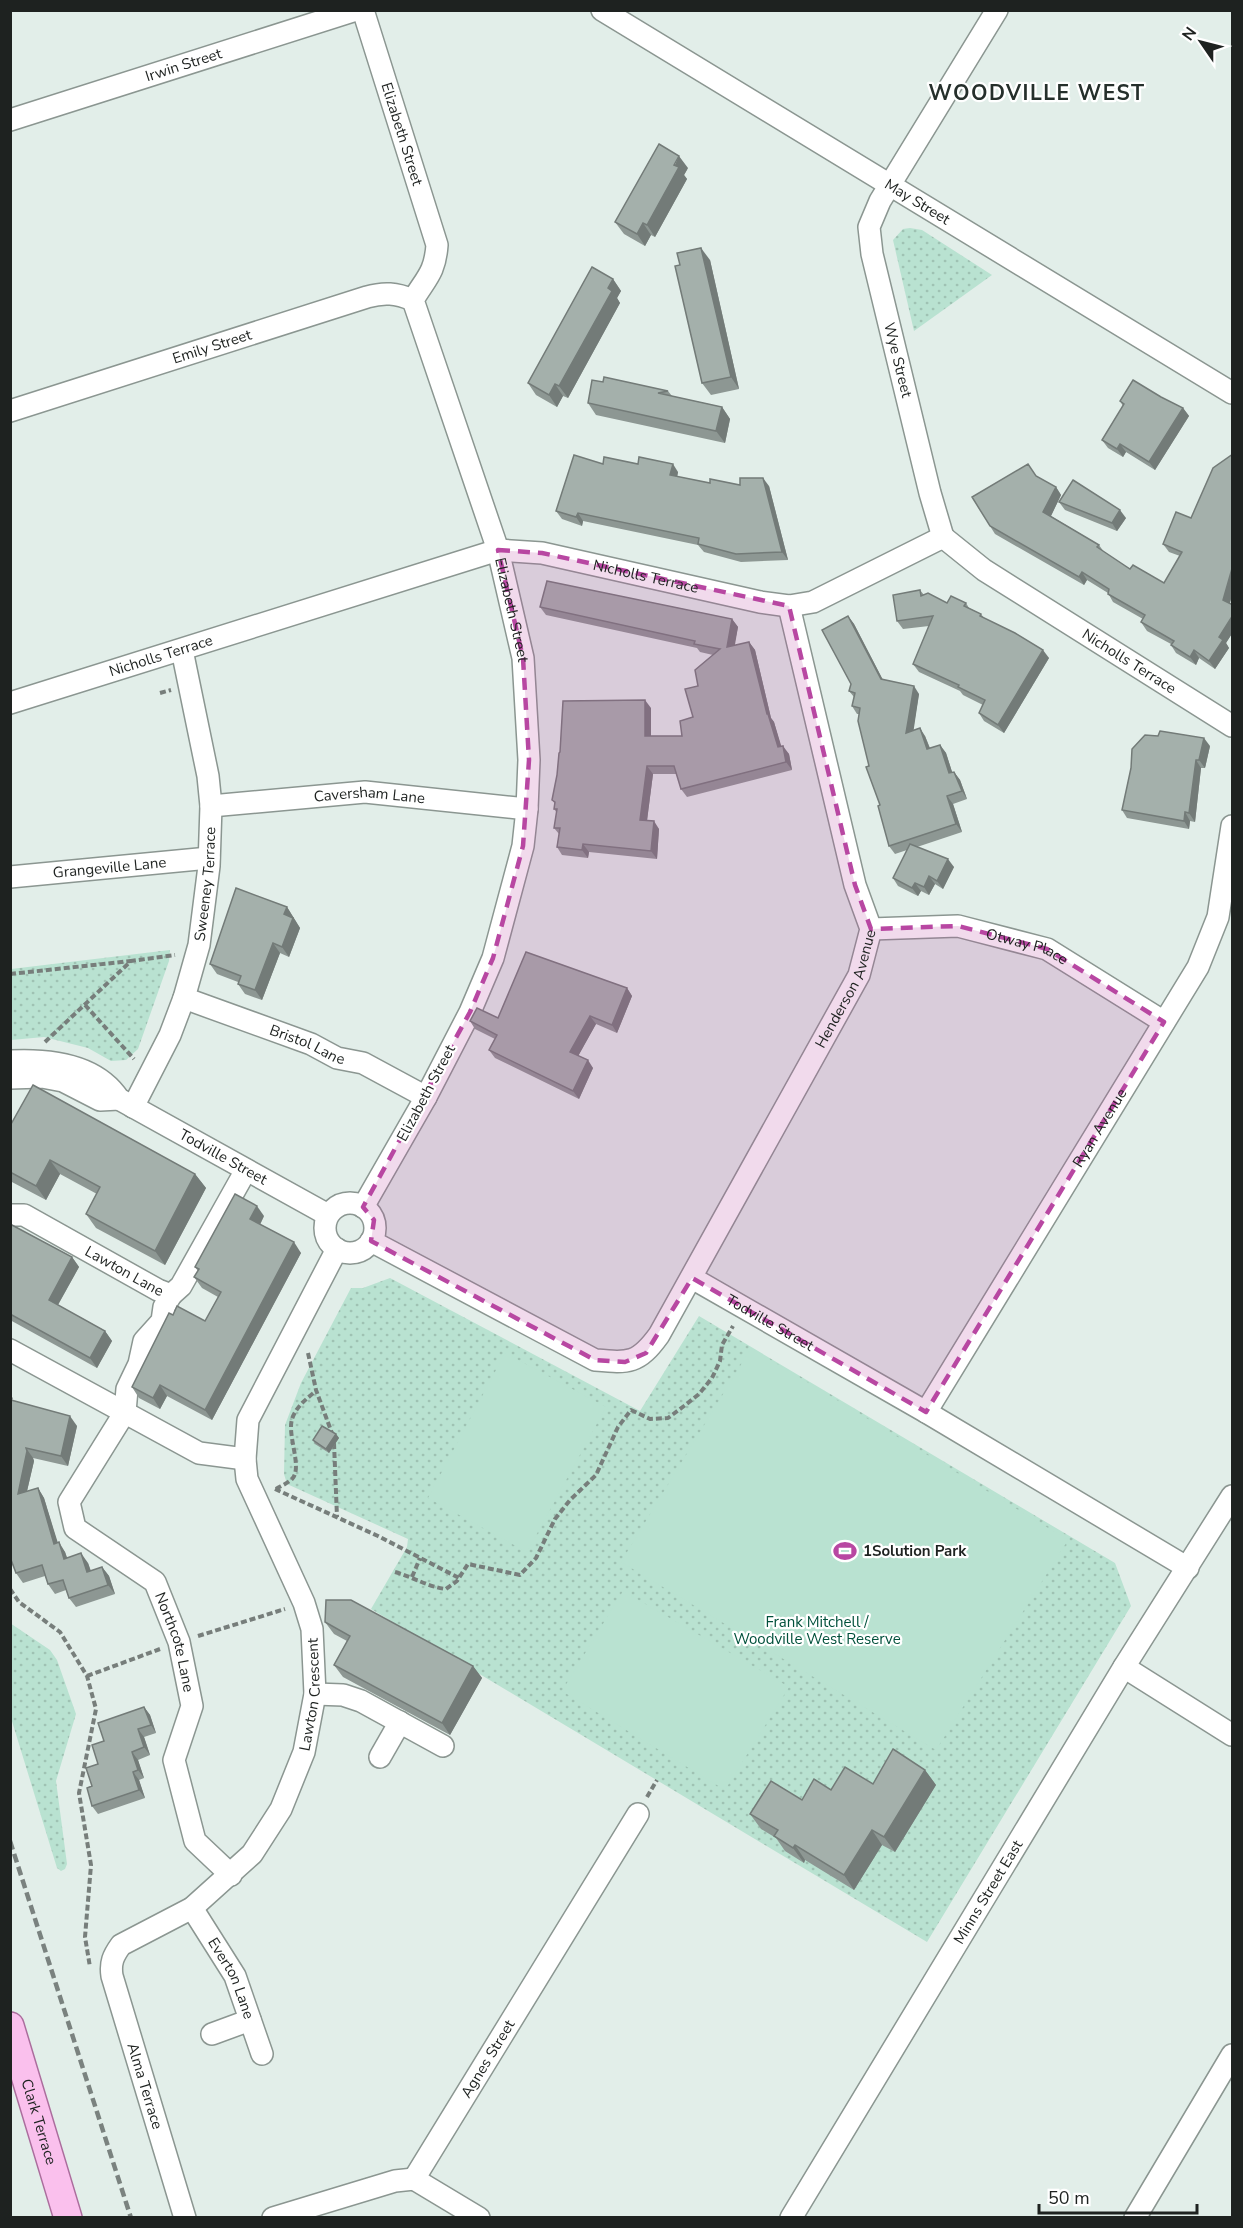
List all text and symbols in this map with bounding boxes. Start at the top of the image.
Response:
north arrow [1171,12,1231,72]
text: N [1177,23,1202,45]
street label: Irwin Street [143,43,225,86]
district label: WOODVILLE WEST [929,79,1145,107]
street label: Elizabeth Street [376,80,428,189]
street label: May Street [881,174,954,230]
street label: Wye Street [879,320,917,400]
street label: Emily Street [170,324,255,368]
street label: Nicholls Terrace [591,555,701,598]
street label: Elizabeth Street [490,556,533,663]
street label: Nicholls Terrace [1078,624,1180,698]
street label: Nicholls Terrace [106,630,215,681]
street label: Caversham Lane [313,782,426,808]
street label: Sweeney Terrace [190,826,220,942]
street label: Grangeville Lane [52,852,167,883]
street label: Otway Place [984,924,1072,970]
street label: Henderson Avenue [810,927,880,1052]
street label: Bristol Lane [267,1020,346,1069]
street label: Elizabeth Street [392,1041,460,1145]
street label: Ryan Avenue [1068,1085,1131,1171]
street label: Todville Street [176,1124,271,1190]
street label: Lawton Lane [81,1241,166,1301]
street label: Todville Street [723,1290,818,1356]
sports icon: 1Solution Park [832,1538,858,1564]
place label: 1Solution Park [863,1541,967,1561]
street label: Northcote Lane [150,1589,199,1694]
park label: Frank Mitchell / Woodville West Reserve [733,1612,901,1649]
street label: Lawton Crescent [294,1637,325,1753]
street label: Minns Street East [949,1836,1028,1948]
street label: Everton Lane [203,1934,259,2022]
street label: Agnes Street [456,2015,520,2102]
street label: Alma Terrace [122,2040,168,2132]
street label: Clark Terrace [17,2076,61,2167]
scale bar [1039,2177,1196,2215]
text: 50 m [1048,2186,1090,2210]

